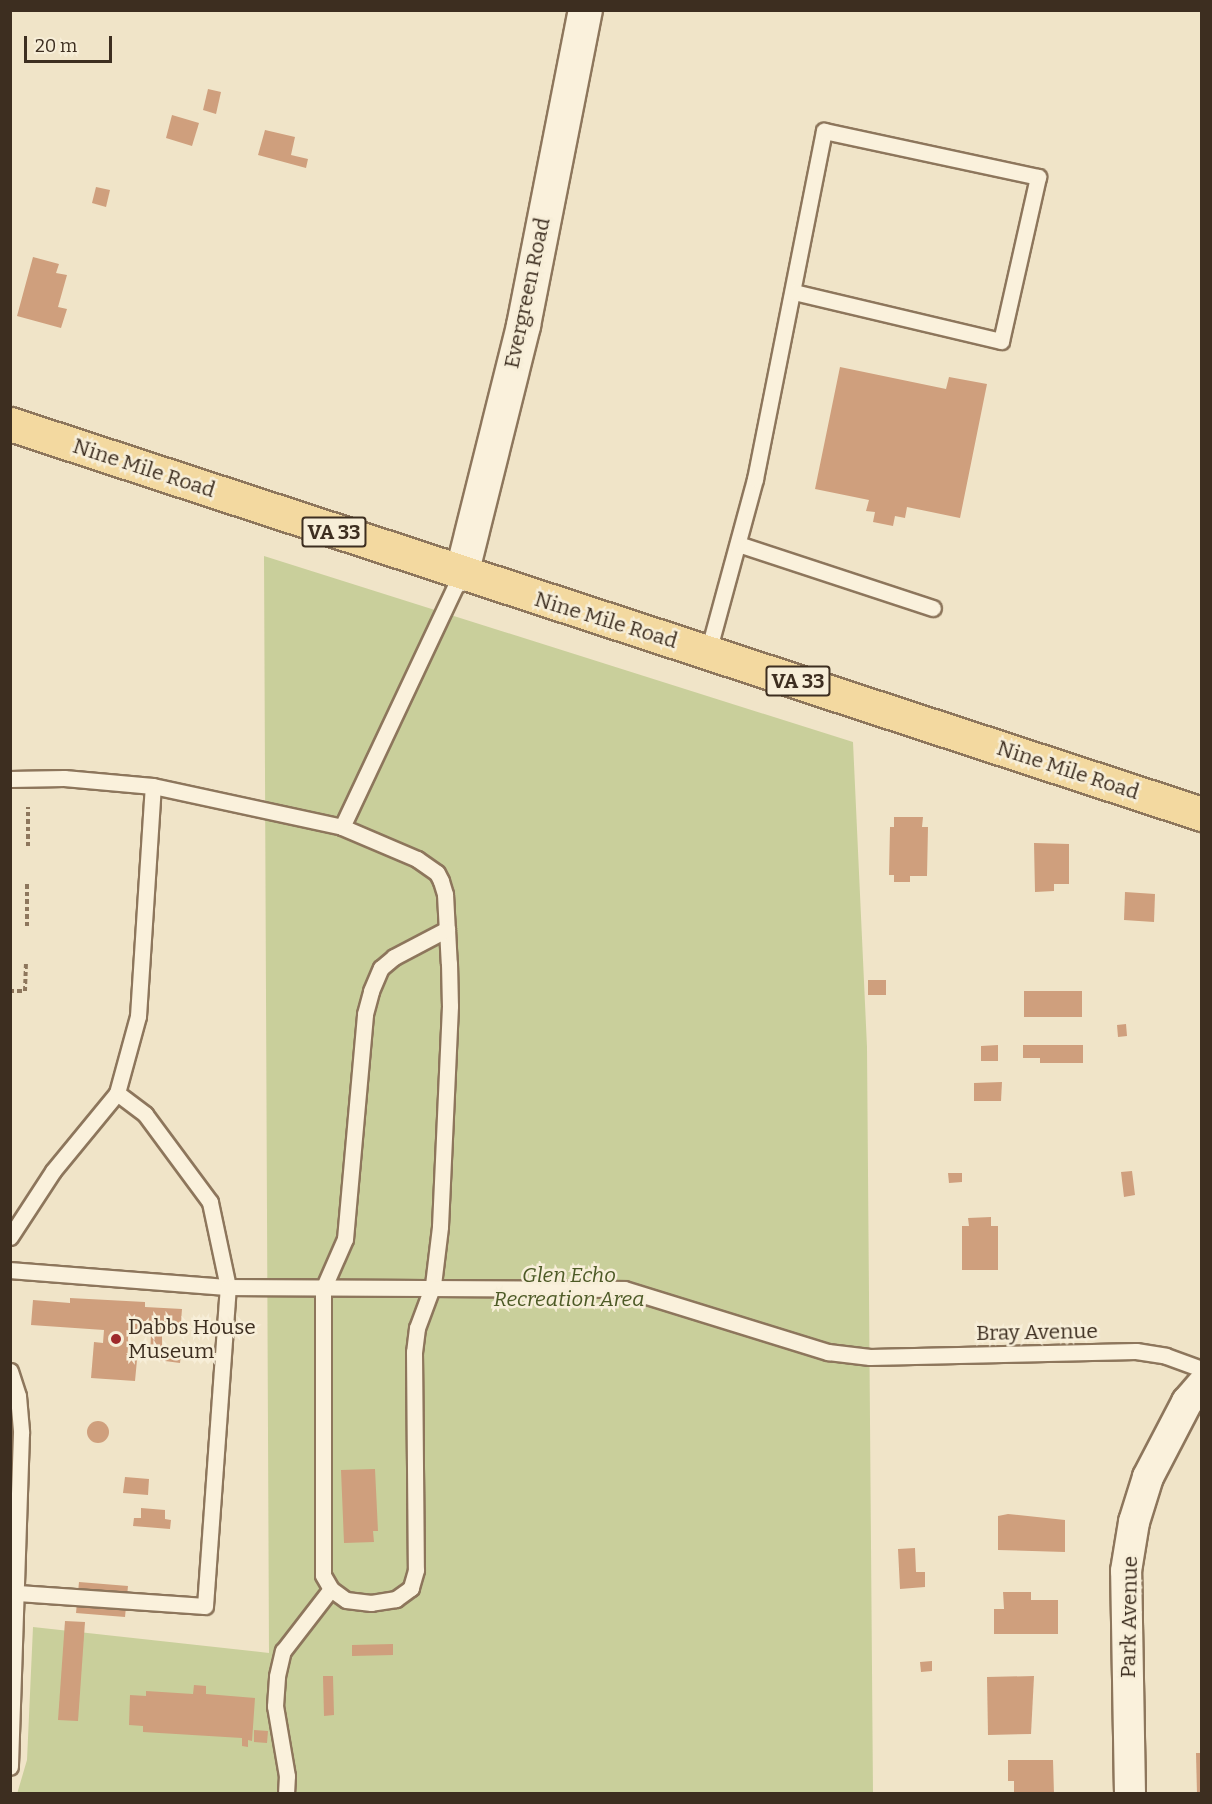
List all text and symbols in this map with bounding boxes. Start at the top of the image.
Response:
scale bar [27,24,116,62]
text: 20 m [35,35,77,57]
street label: Evergreen Road [499,215,555,371]
street label: Nine Mile Road [70,433,218,503]
road number: VA 33 [301,515,367,549]
street label: Nine Mile Road [532,586,680,654]
road number: VA 33 [765,664,831,698]
street label: Nine Mile Road [994,735,1142,805]
park label: Glen Echo Recreation Area [494,1262,644,1312]
place label: Dabbs House Museum [128,1314,256,1364]
street label: Bray Avenue [976,1318,1098,1346]
marker: Dabbs House Museum [109,1332,123,1346]
street label: Park Avenue [1115,1556,1143,1678]

